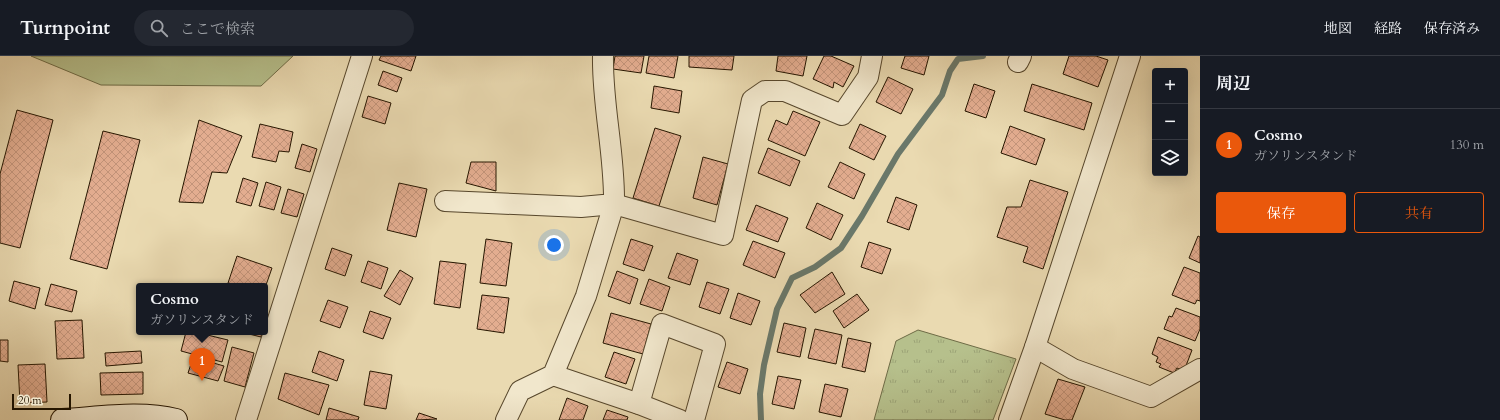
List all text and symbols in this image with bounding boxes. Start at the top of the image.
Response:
search box [134,10,414,46]
text: Turnpoint [20,15,110,41]
icon: search [148,17,170,39]
text: ここで検索 [180,19,255,39]
text: 地図 [1324,19,1352,38]
text: 経路 [1374,19,1402,38]
text: 保存済み [1424,19,1480,38]
map controls [1152,68,1188,176]
button: + [1152,68,1188,104]
text: 周辺 [1216,72,1250,95]
button: − [1152,104,1188,140]
text: Cosmo [1254,125,1303,145]
text: 1 [1226,136,1232,154]
text: 130 m [1450,136,1484,154]
button: layers [1152,140,1188,176]
text: ガソリンスタンド [1254,147,1358,165]
button: 保存 [1216,192,1346,233]
button: 共有 [1354,192,1484,233]
your location [544,235,564,255]
popup [136,283,268,335]
text: Cosmo [150,289,199,309]
text: ガソリンスタンド [150,311,254,329]
pin: 1 [189,348,215,381]
scale bar [12,392,71,411]
text: 20 m [18,393,42,408]

